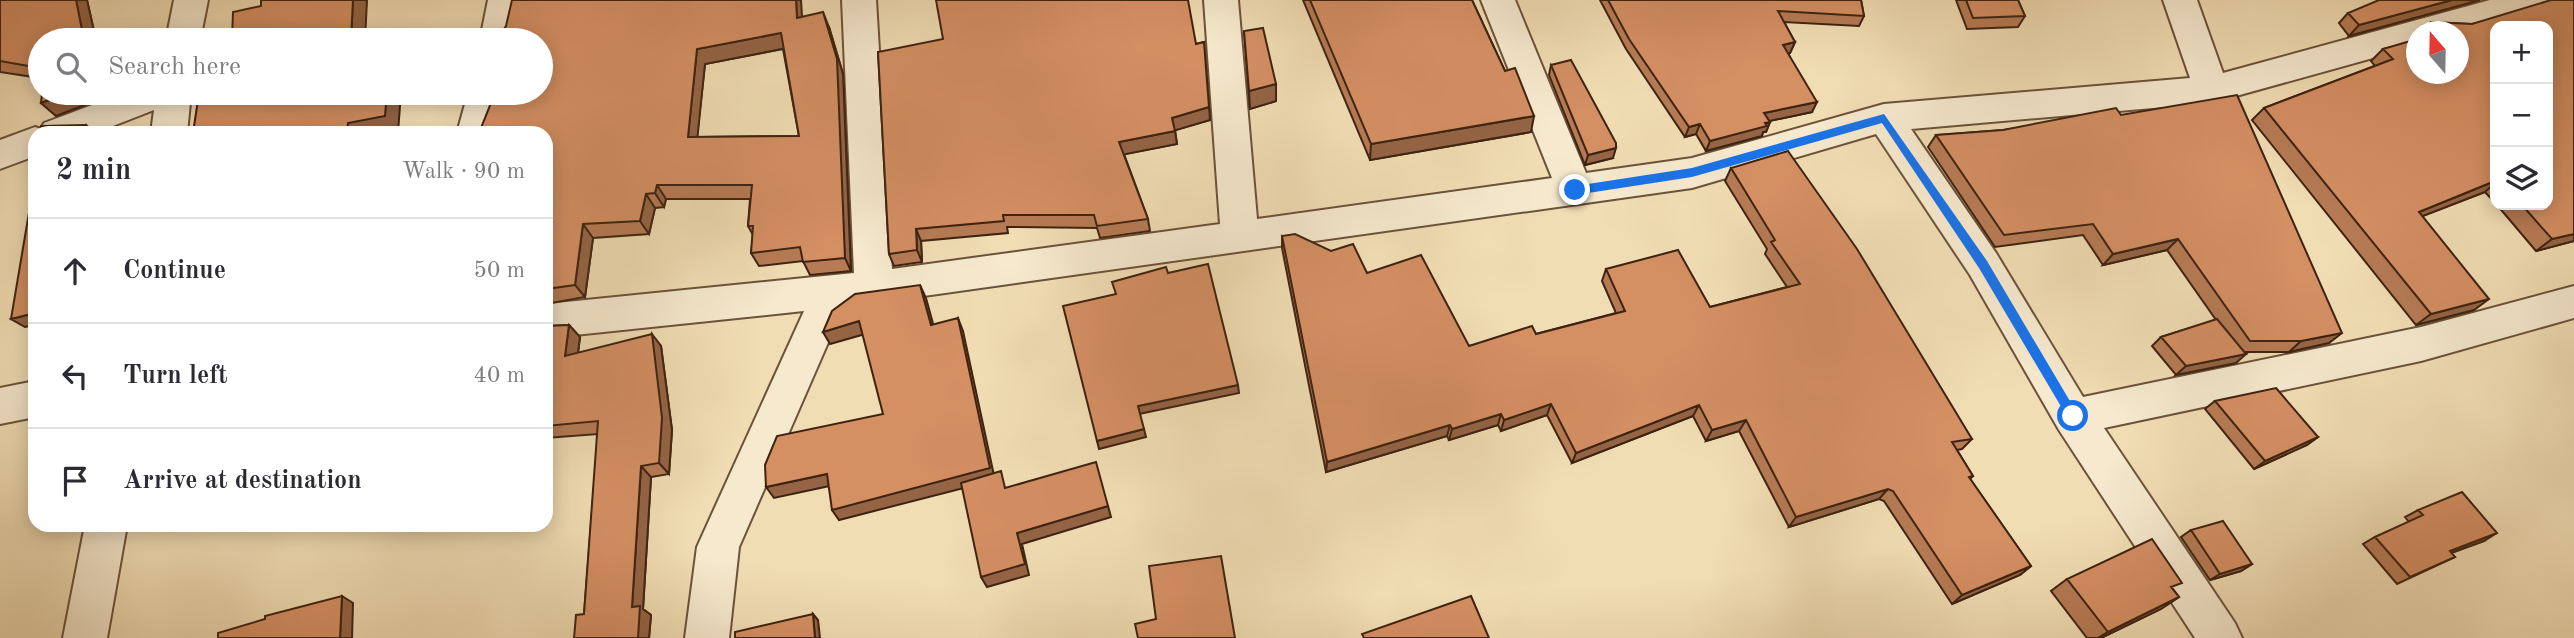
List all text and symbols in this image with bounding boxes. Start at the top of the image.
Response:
north arrow [2406,21,2469,84]
map controls [2490,21,2553,210]
button: + [2490,21,2553,84]
search box [28,28,553,105]
icon: search [52,48,90,86]
text: Search here [108,54,241,80]
button: − [2490,84,2553,147]
button: layers [2490,147,2553,210]
text: 2 min [56,156,131,186]
text: Walk · 90 m [402,160,525,183]
route end [1559,174,1590,205]
icon: ahead [56,252,94,290]
text: Continue [123,258,226,284]
text: 50 m [474,259,525,282]
icon: left [56,357,94,395]
text: Turn left [123,363,228,389]
text: 40 m [474,364,525,387]
route start [2057,400,2088,431]
icon: arrive [56,462,94,500]
text: Arrive at destination [123,468,362,494]

